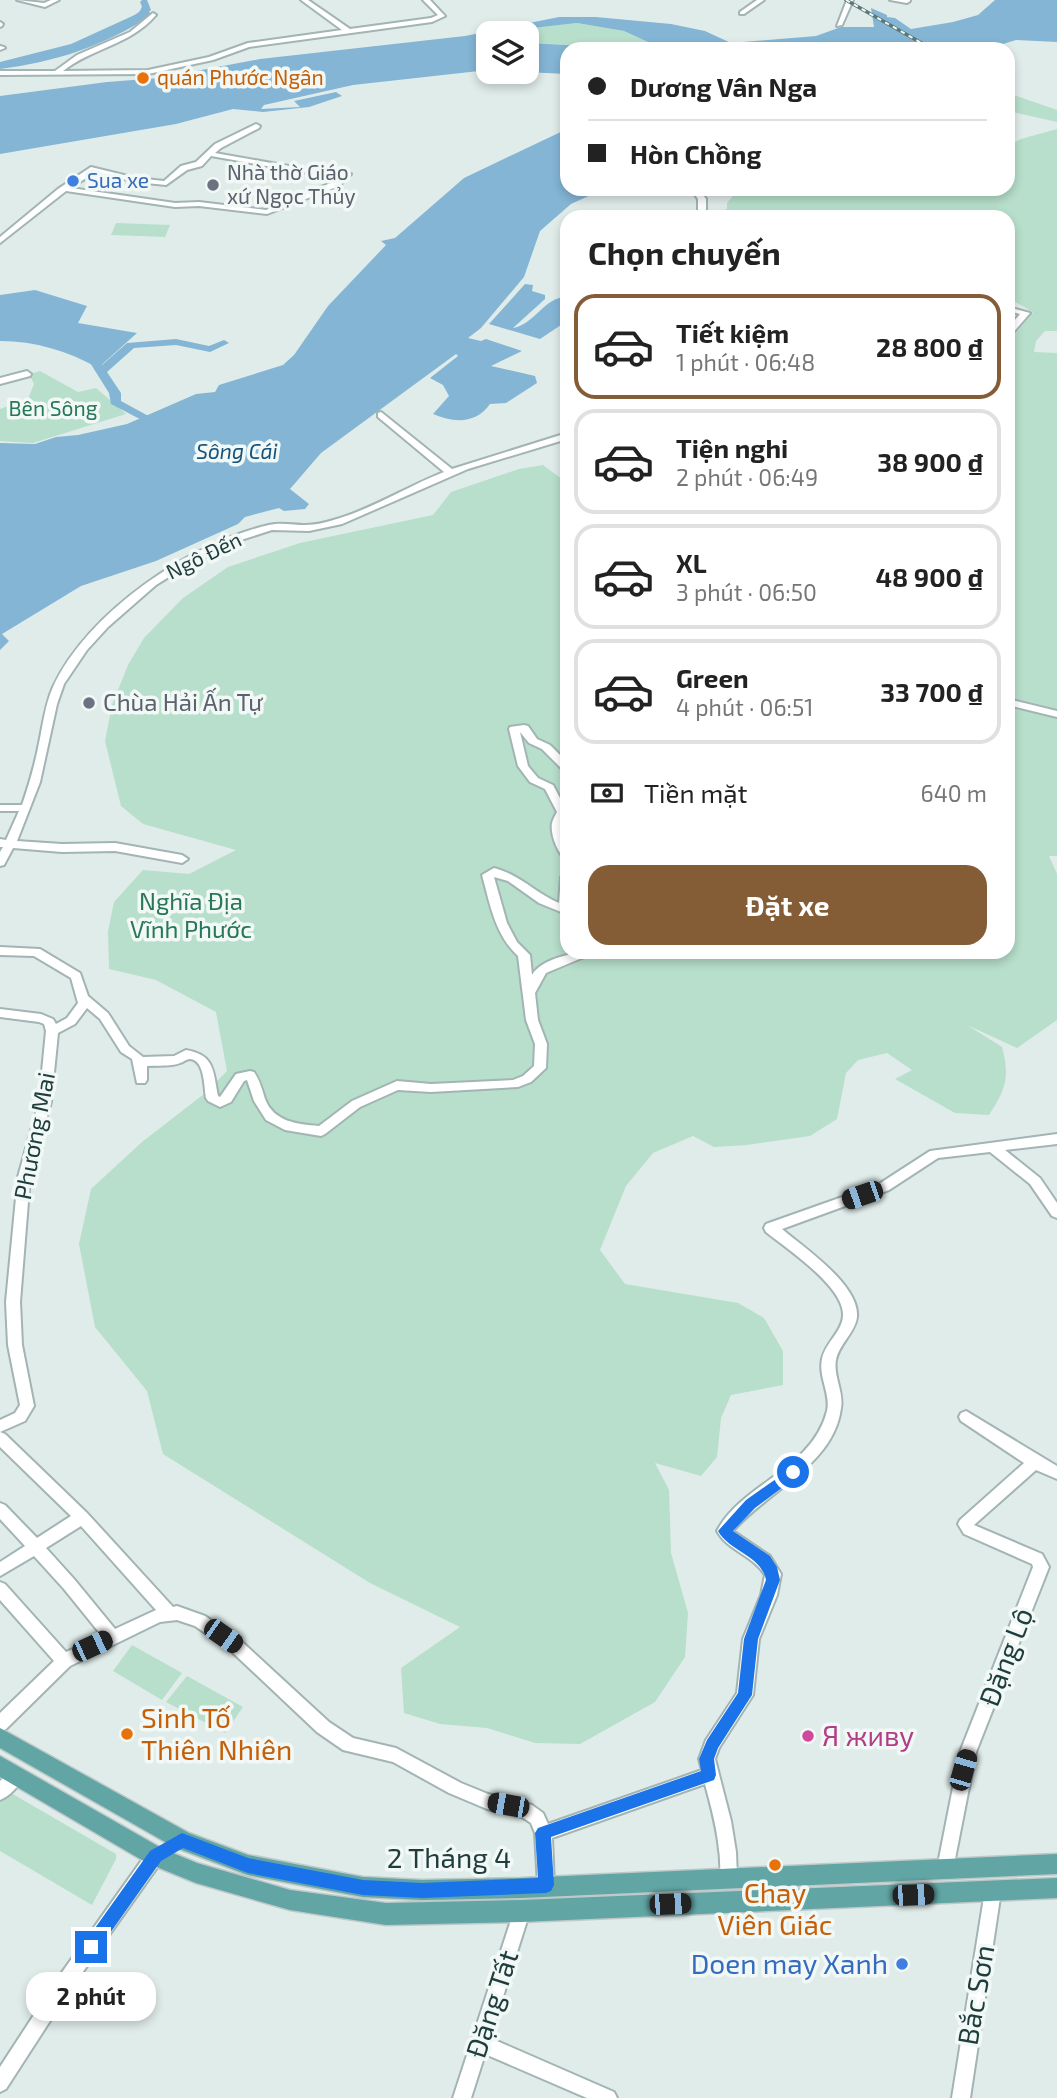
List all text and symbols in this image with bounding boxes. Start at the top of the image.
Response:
map controls [476,21,539,84]
button: layers [476,21,539,84]
place label: quán Phước Ngân [157,64,324,89]
marker: quán Phước Ngân [135,70,151,86]
text: Dương Vân Nga [630,71,817,102]
text: Hòn Chồng [630,138,762,169]
place label: Nhà thờ Giáo xứ Ngọc Thủy [227,159,356,208]
place label: Sua xe [87,167,149,192]
marker: Sua xe [65,173,81,189]
marker: Nhà thờ Giáo xứ Ngọc Thủy [205,177,221,193]
text: Chọn chuyến [588,233,781,271]
icon: car [592,315,655,378]
text: Tiết kiệm [676,317,789,348]
text: 28 800 ₫ [876,331,983,362]
text: 1 phút · 06:48 [676,348,815,376]
park label: Bên Sông [9,395,98,420]
icon: car [592,430,655,493]
text: Tiện nghi [676,432,788,463]
water label: Sông Cái [196,438,278,463]
text: 38 900 ₫ [877,446,983,477]
text: 2 phút · 06:49 [676,463,818,491]
street label: Ngô Đến [162,526,245,584]
icon: car [592,545,655,608]
text: XL [676,547,707,578]
text: 48 900 ₫ [875,561,983,592]
text: 3 phút · 06:50 [676,578,817,606]
icon: car [592,660,655,723]
text: Green [676,662,749,693]
text: 33 700 ₫ [880,676,983,707]
place label: Chùa Hải Ấn Tự [103,687,263,716]
text: 4 phút · 06:51 [676,693,813,721]
marker: Chùa Hải Ấn Tự [81,695,97,711]
icon: cash [588,774,626,812]
text: Tiền mặt [644,777,747,808]
text: 640 m [921,779,987,807]
button: Đặt xe [588,865,987,945]
park label: Nghĩa Địa Vĩnh Phước [130,886,252,943]
street label: Phương Mai [7,1070,60,1202]
car [839,1178,886,1212]
route start [777,1456,809,1488]
street label: Đặng Lộ [971,1603,1039,1711]
car [200,1615,247,1657]
car [69,1628,116,1664]
place label: Sinh Tố Thiên Nhiên [141,1700,292,1766]
place label: Я живу [822,1718,914,1752]
marker: Sinh Tố Thiên Nhiên [119,1726,135,1742]
marker: Я живу [800,1728,816,1744]
car [948,1747,979,1793]
car [486,1791,531,1819]
street label: 2 Tháng 4 [387,1840,511,1874]
marker: Chay Viên Giác [767,1857,783,1873]
place label: Chay Viên Giác [717,1875,833,1941]
car [892,1884,935,1906]
car [649,1893,692,1915]
route end [75,1931,107,1963]
street label: Bắc Sơn [950,1942,1001,2047]
street label: Đặng Tất [458,1946,524,2062]
place label: Doen may Xanh [691,1946,888,1980]
marker: Doen may Xanh [894,1956,910,1972]
callout: 2 phút [26,1972,156,2021]
text: 2 phút [56,1982,126,2010]

